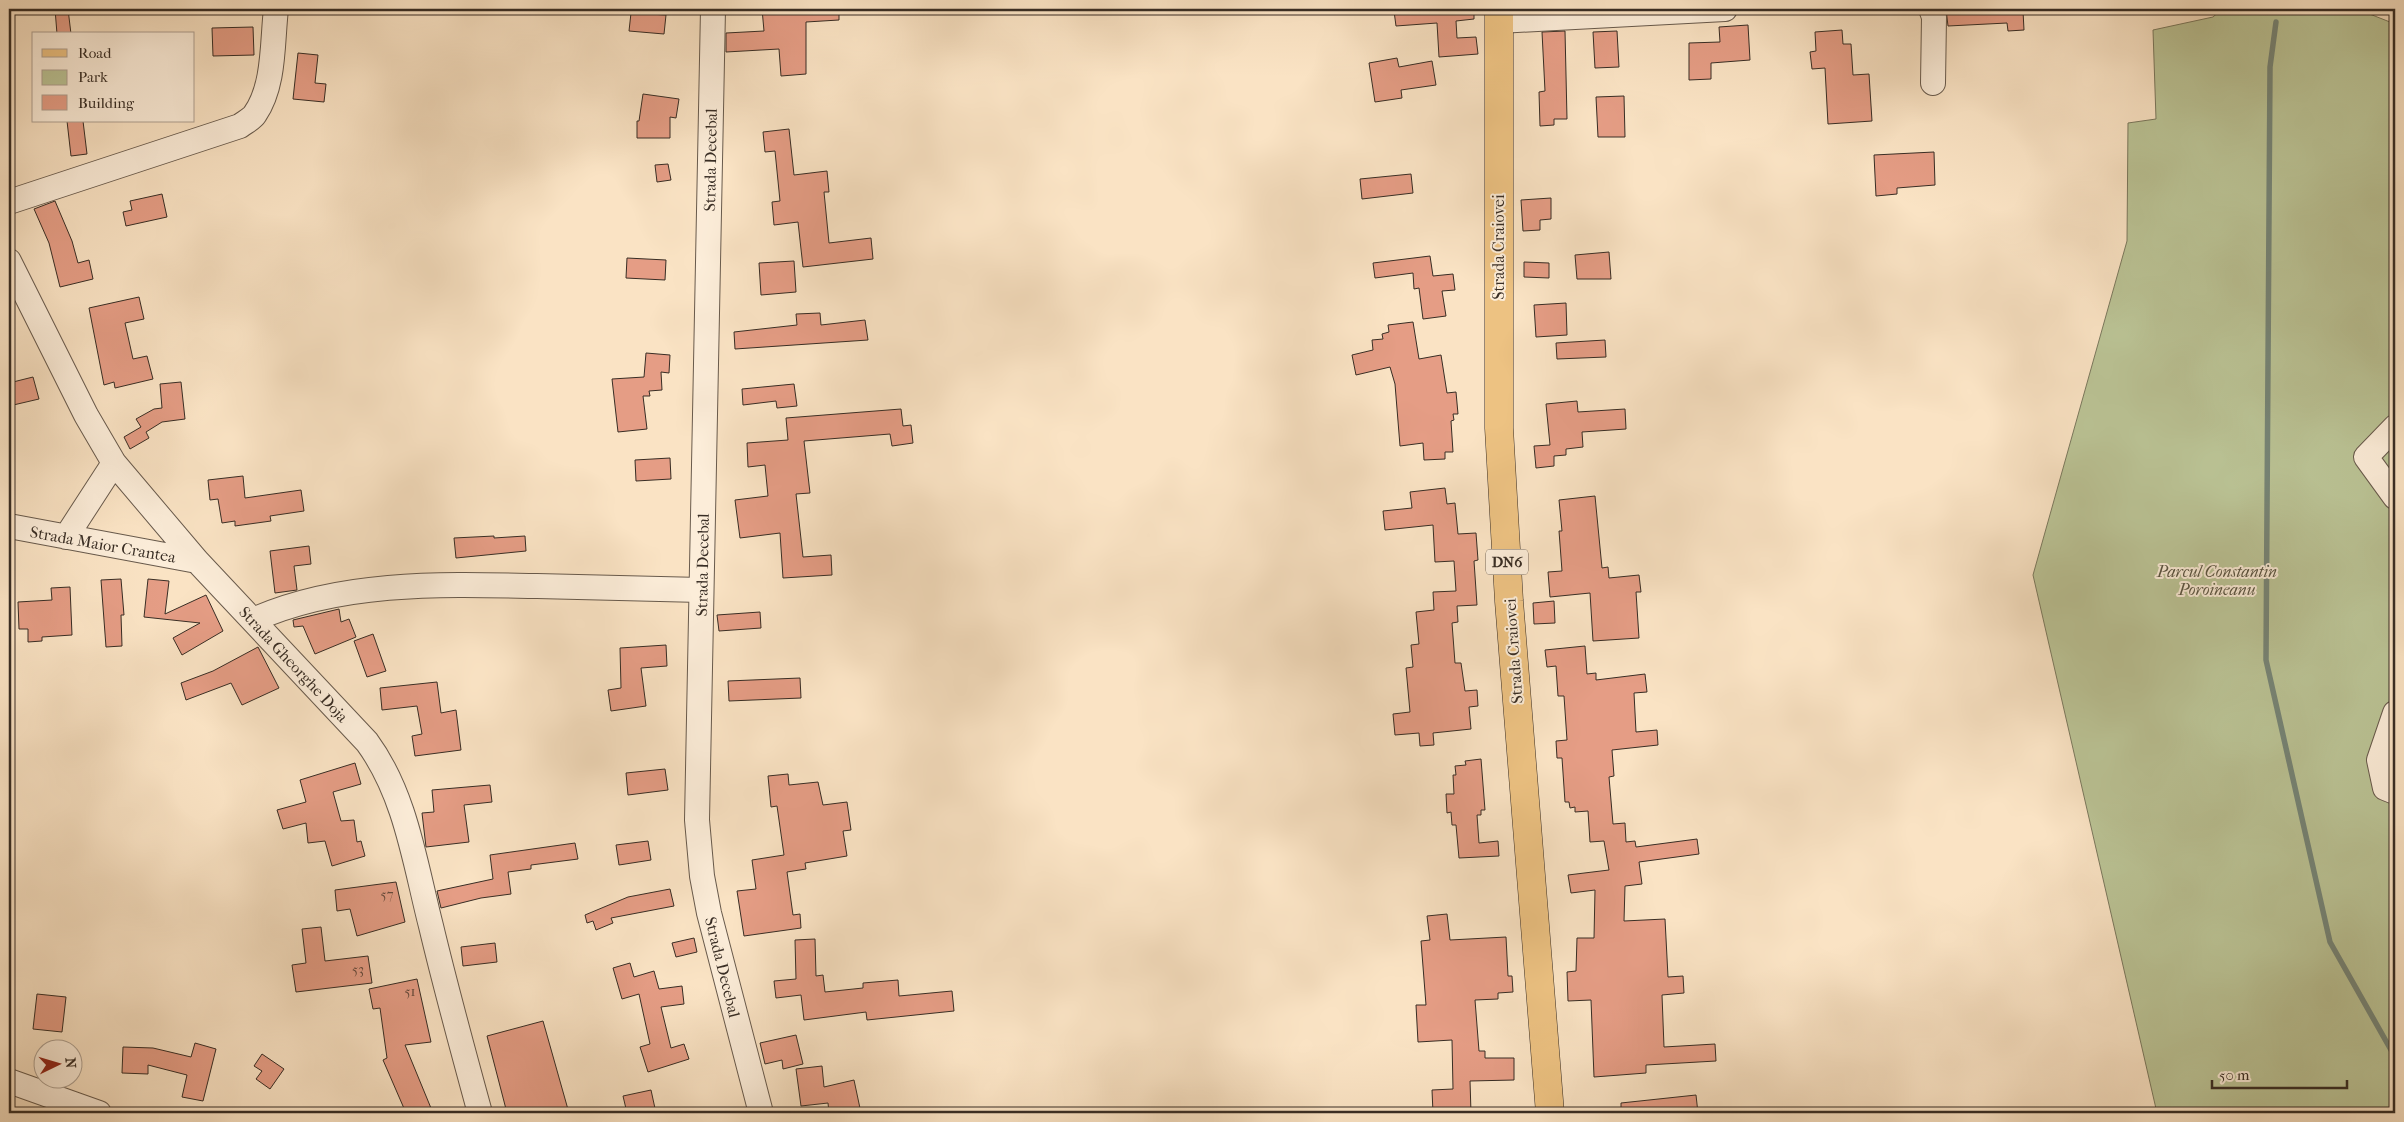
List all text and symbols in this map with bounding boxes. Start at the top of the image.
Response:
legend [32,32,195,122]
text: Road [78,44,112,62]
text: Park [78,68,108,86]
text: Building [78,94,135,112]
street label: Strada Decebal [700,108,721,212]
street label: Strada Craiovei [1489,194,1508,300]
street label: Strada Decebal [692,513,713,617]
street label: Strada Maior Crantea [29,522,178,567]
road number: DN6 [1486,550,1528,574]
park label: Parcul Constantin Poroineanu [2156,562,2277,599]
street label: Strada Craiovei [1500,597,1527,704]
street label: Strada Gheorghe Doja [235,603,353,727]
house number: 57 [381,886,394,903]
street label: Strada Decebal [701,915,744,1020]
house number: 53 [352,961,364,978]
house number: 51 [404,983,416,1000]
north arrow [32,1040,82,1090]
text: N [62,1057,79,1069]
scale bar [2212,1057,2346,1089]
text: 50 m [2219,1066,2250,1084]

